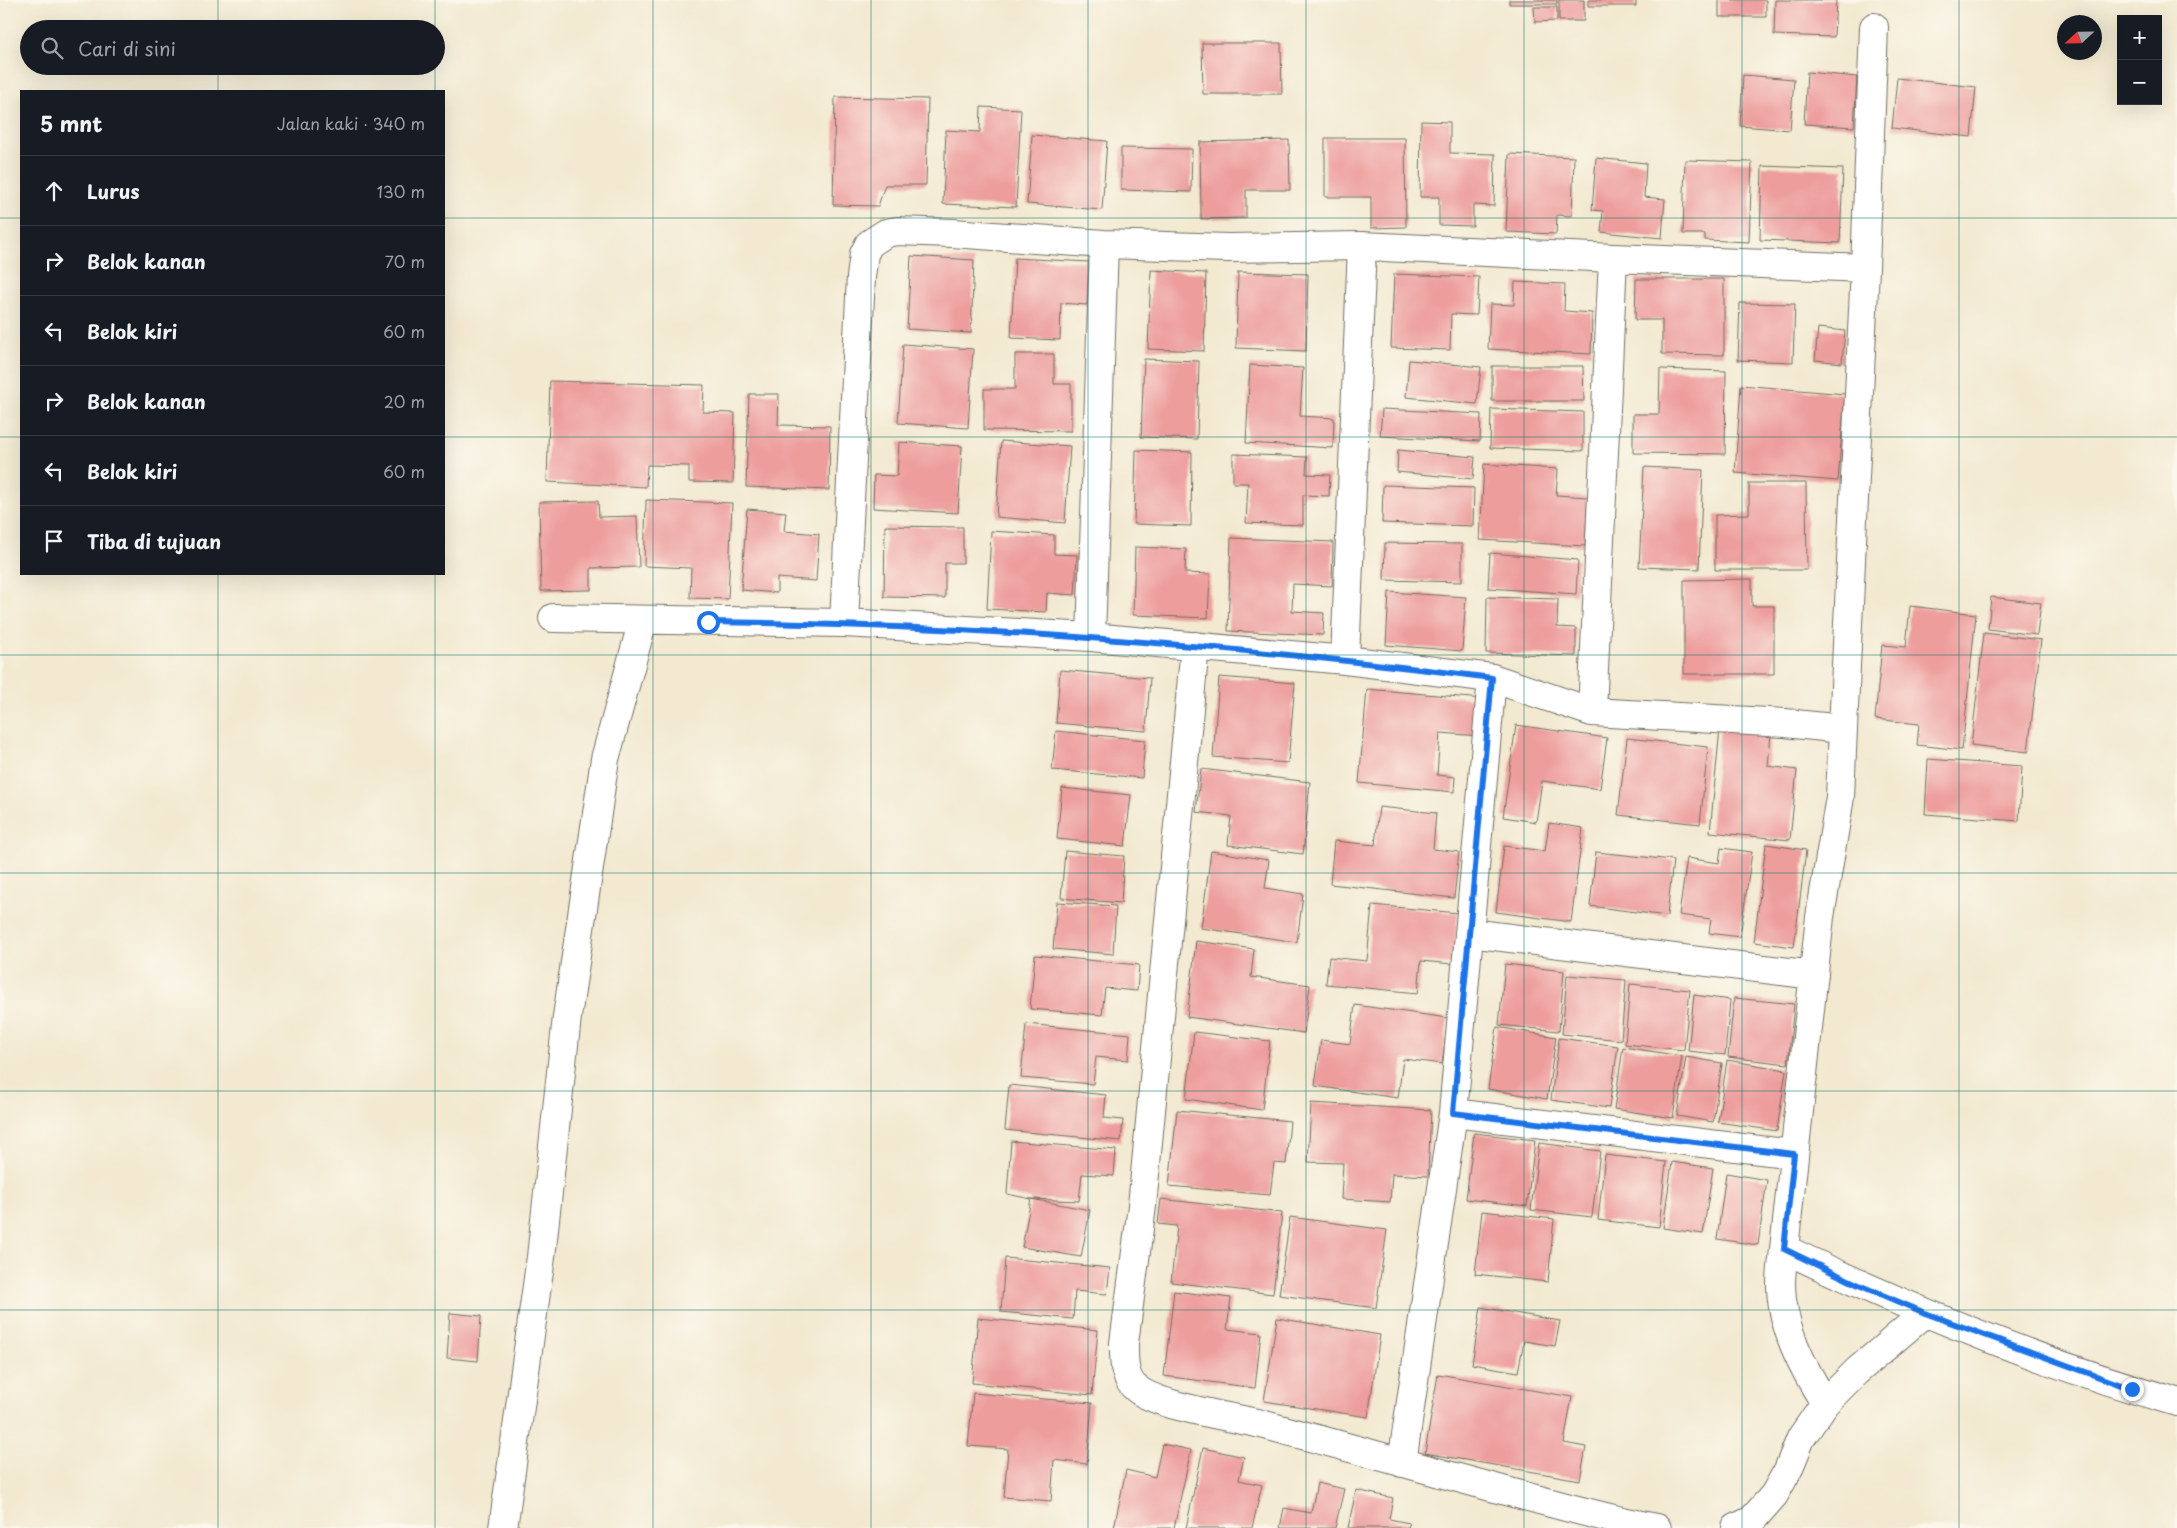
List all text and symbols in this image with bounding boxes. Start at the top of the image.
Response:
north arrow [2057,15,2102,60]
map controls [2117,15,2162,105]
button: + [2117,15,2162,60]
search box [20,20,445,75]
icon: search [38,34,66,62]
text: Cari di sini [78,34,176,62]
button: − [2117,60,2162,105]
text: 5 mnt [40,107,103,139]
text: Jalan kaki · 340 m [277,111,425,135]
icon: ahead [40,177,68,205]
text: Lurus [87,177,140,205]
text: 130 m [377,179,425,203]
icon: right [40,247,68,275]
text: Belok kanan [87,247,206,275]
text: 70 m [385,249,425,273]
icon: left [40,317,68,345]
text: Belok kiri [87,317,177,345]
text: 60 m [383,319,425,343]
icon: right [40,387,68,415]
text: Belok kanan [87,387,206,415]
text: 20 m [384,389,425,413]
icon: left [40,457,68,485]
text: Belok kiri [87,457,177,485]
text: 60 m [383,459,425,483]
icon: arrive [40,527,68,555]
text: Tiba di tujuan [87,527,221,555]
route start [697,611,720,634]
route end [2121,1378,2144,1401]

